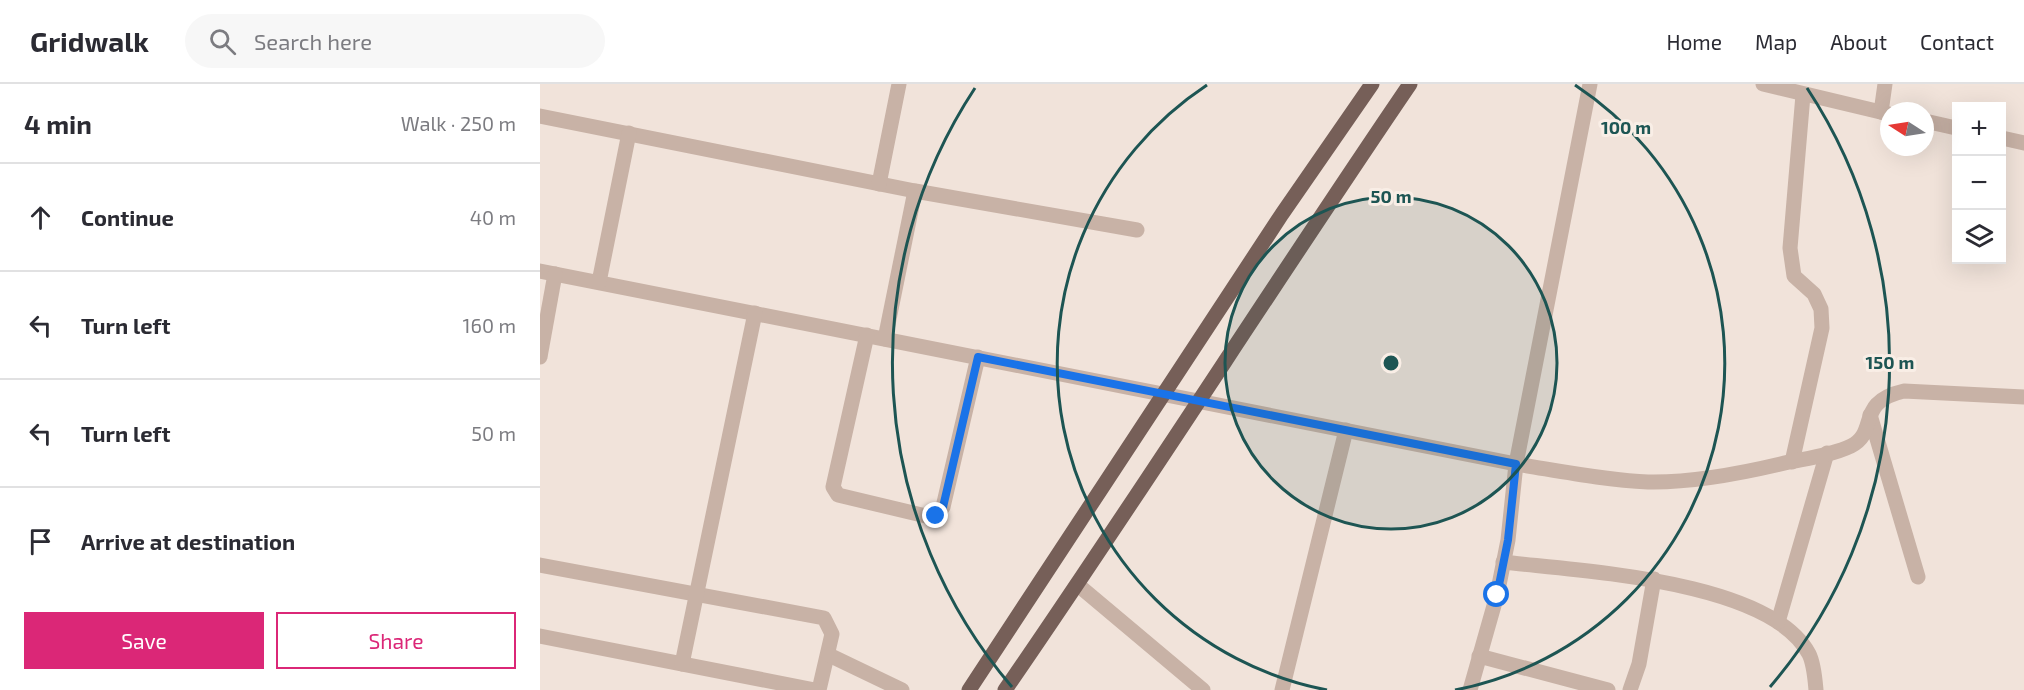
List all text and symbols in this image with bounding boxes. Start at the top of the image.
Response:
search box [185,14,605,68]
text: Gridwalk [30,24,149,58]
icon: search [206,25,239,58]
text: Search here [254,28,372,54]
text: Home [1666,29,1722,54]
text: Map [1755,29,1797,54]
text: About [1830,29,1887,54]
text: Contact [1920,29,1994,54]
north arrow [1880,102,1934,156]
map controls [1952,102,2006,264]
button: + [1952,102,2006,156]
text: 4 min [24,108,92,139]
text: Walk · 250 m [401,111,516,135]
text: 100 m [1601,116,1651,138]
button: − [1952,156,2006,210]
text: 50 m [1370,185,1412,207]
icon: ahead [24,201,57,234]
text: Continue [81,204,174,230]
text: 40 m [470,205,516,229]
button: layers [1952,210,2006,264]
icon: left [24,309,57,342]
text: Turn left [81,312,170,338]
text: 160 m [463,313,516,337]
text: 150 m [1866,351,1914,373]
centre of rings [1381,353,1401,373]
icon: left [24,417,57,450]
text: Turn left [81,420,170,446]
text: 50 m [471,421,516,445]
route end [922,502,948,528]
icon: arrive [24,525,57,558]
text: Arrive at destination [81,528,295,554]
route start [1483,581,1509,607]
button: Save [24,612,264,669]
button: Share [276,612,516,669]

